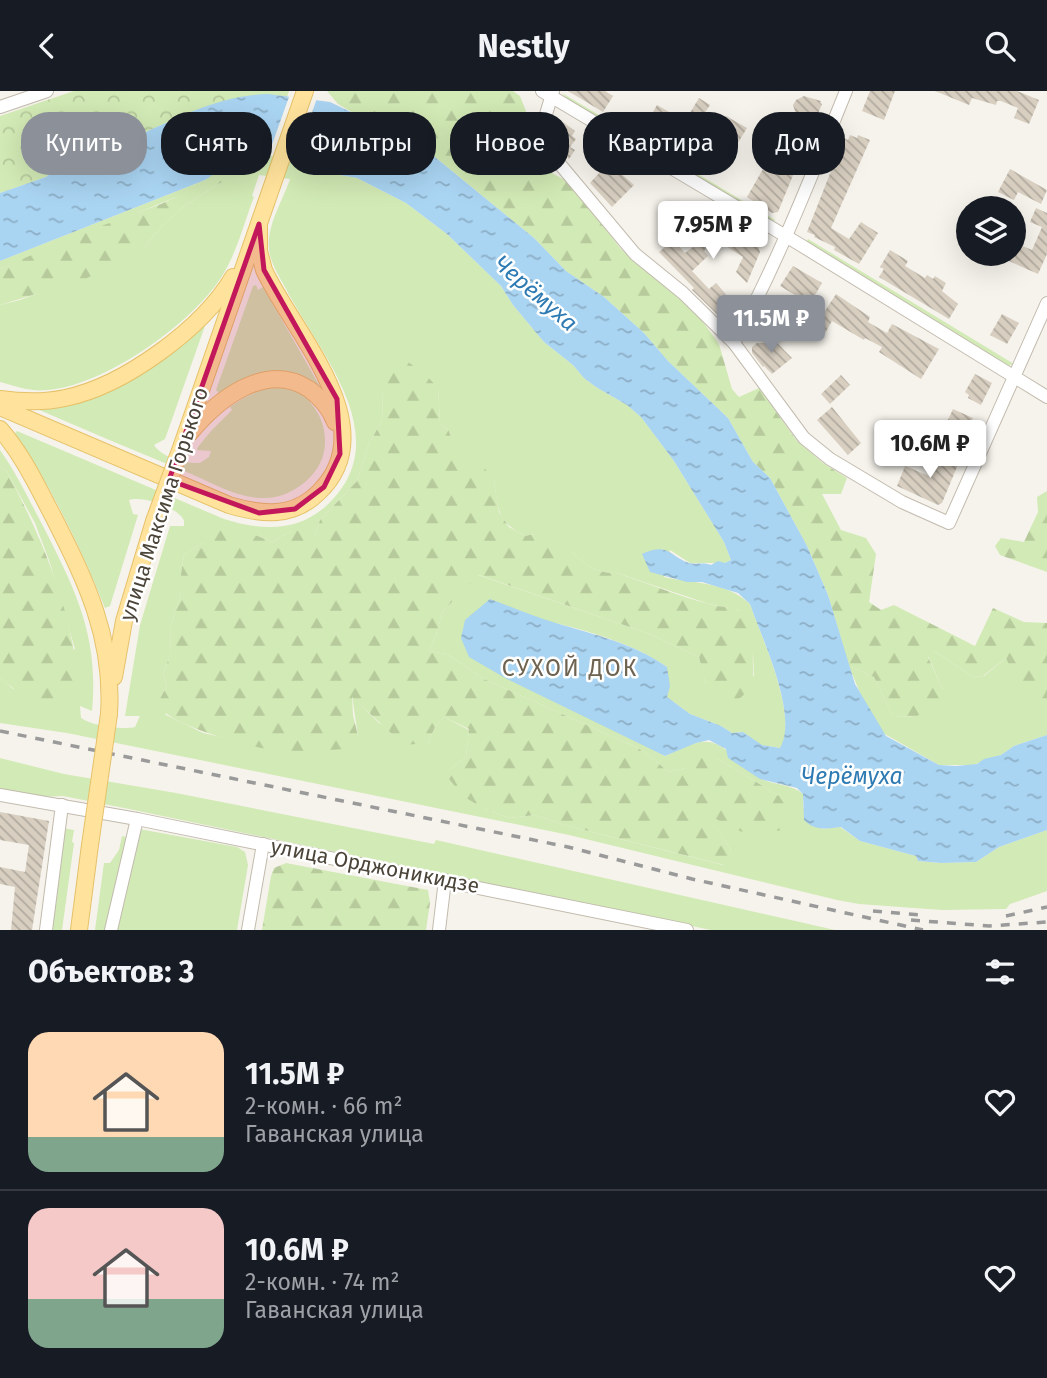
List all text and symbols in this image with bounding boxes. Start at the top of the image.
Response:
icon: back [28,27,66,65]
text: Nestly [477,27,570,65]
icon: search [981,27,1019,65]
chip: Купить [21,112,147,175]
chip: Снять [161,112,272,175]
chip: Фильтры [286,112,436,175]
chip: Новое [450,112,569,175]
chip: Квартира [583,112,738,175]
chip: Дом [752,112,845,175]
map controls [956,196,1026,266]
button: layers [956,196,1026,266]
pin: 7.95M ₽ [648,201,778,261]
text: 7.95M ₽ [674,210,752,238]
water label: Черёмуха [489,249,583,337]
pin: 11.5M ₽ [706,295,836,355]
text: 11.5M ₽ [733,304,809,332]
street label: улица Максима Горького [114,384,214,624]
pin: 10.6M ₽ [865,421,995,480]
text: 10.6M ₽ [890,429,970,457]
district label: СУХОЙ ДОК [502,654,638,682]
water label: Черёмуха [801,762,903,790]
street label: улица Орджоникидзе [269,833,481,899]
icon: filters [981,953,1019,991]
text: Объектов: 3 [28,954,194,990]
text: 11.5M ₽ [245,1056,344,1092]
icon: home [84,1060,168,1144]
icon: heart [981,1083,1019,1121]
text: 2-комн. · 66 m² [245,1092,403,1120]
text: Гаванская улица [245,1120,424,1148]
text: 10.6M ₽ [245,1232,349,1268]
icon: home [84,1236,168,1320]
icon: heart [981,1259,1019,1297]
text: 2-комн. · 74 m² [245,1268,400,1296]
text: Гаванская улица [245,1296,424,1324]

